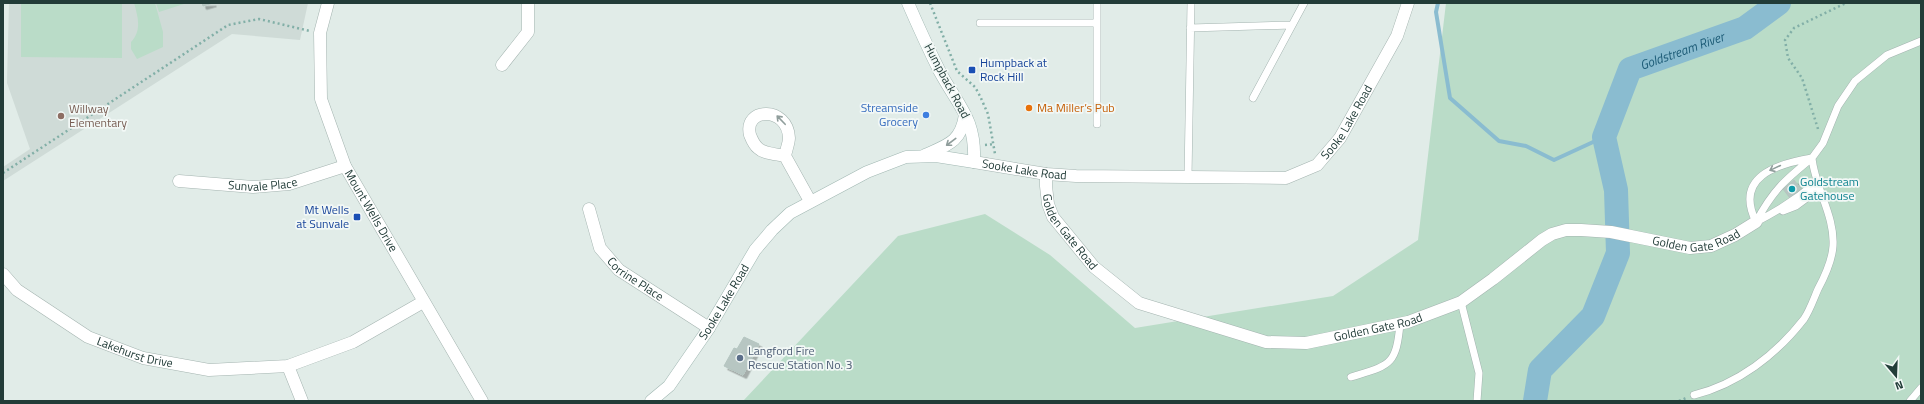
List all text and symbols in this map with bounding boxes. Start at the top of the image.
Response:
water label: Goldstream River [1637,26,1728,75]
street label: Humpback Road [920,40,975,122]
place label: Humpback at Rock Hill [980,53,1048,86]
marker: Humpback at Rock Hill [967,65,977,75]
street label: Sooke Lake Road [1316,81,1377,164]
place label: Streamside Grocery [861,98,918,131]
place label: Ma Miller’s Pub [1037,98,1115,117]
place label: Willway Elementary [69,99,127,132]
marker: Ma Miller’s Pub [1024,103,1034,113]
marker: Streamside Grocery [921,110,931,120]
marker: Willway Elementary [56,111,66,121]
one-way arrow [776,115,786,125]
one-way arrow [946,137,957,146]
street label: Sooke Lake Road [981,153,1067,184]
one-way arrow [1769,165,1781,172]
street label: Mount Wells Drive [340,166,403,255]
street label: Sunvale Place [227,172,300,196]
place label: Goldstream Gatehouse [1800,172,1859,205]
marker: Goldstream Gatehouse [1787,184,1797,194]
street label: Golden Gate Road [1038,193,1103,274]
place label: Mt Wells at Sunvale [296,200,349,233]
marker: Mt Wells at Sunvale [352,212,362,222]
street label: Golden Gate Road [1651,224,1744,257]
street label: Corrine Place [603,252,668,305]
street label: Sooke Lake Road [694,260,754,344]
street label: Golden Gate Road [1332,307,1425,346]
street label: Lakehurst Drive [94,331,175,372]
place label: Langford Fire Rescue Station No. 3 [748,341,852,374]
marker: Langford Fire Rescue Station No. 3 [735,353,745,363]
north arrow [1876,356,1916,396]
text: N [1893,377,1905,394]

